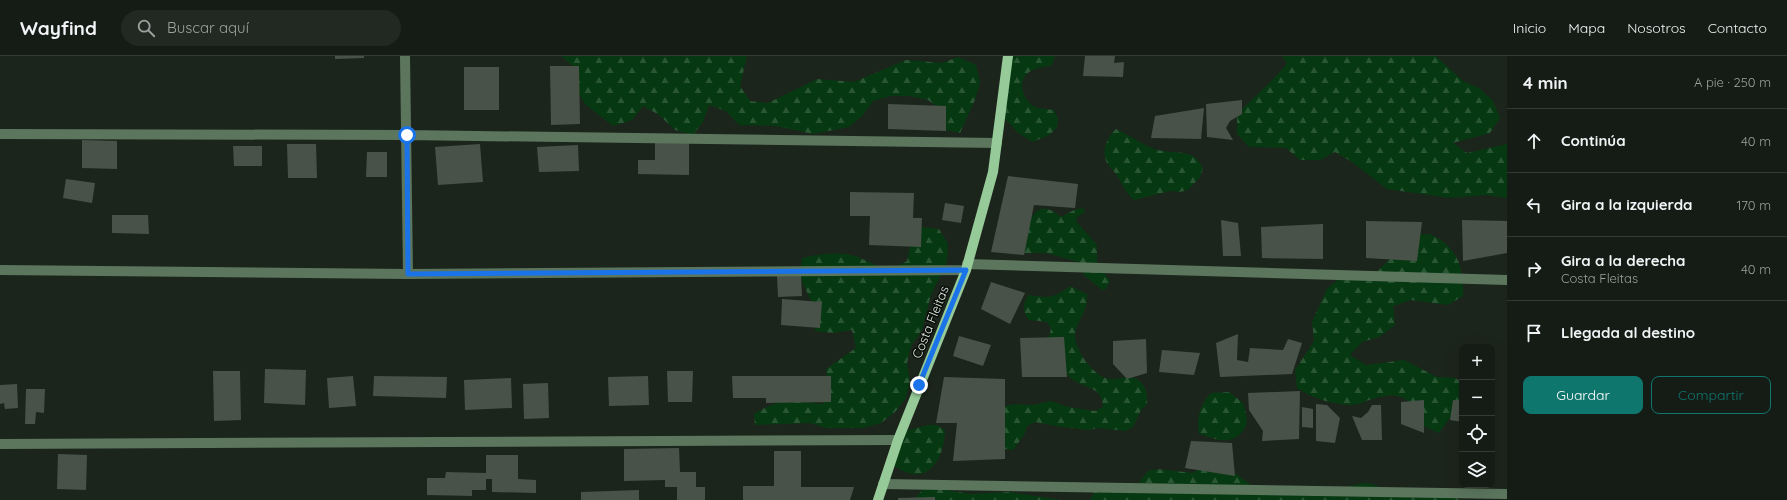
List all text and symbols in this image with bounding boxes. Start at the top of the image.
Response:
search box [121,10,401,46]
text: Wayfind [20,16,97,40]
icon: search [135,17,157,39]
text: Buscar aquí [167,18,249,37]
text: Inicio [1513,19,1546,37]
text: Mapa [1568,19,1605,37]
text: Nosotros [1627,19,1686,37]
text: Contacto [1708,19,1767,37]
text: 4 min [1523,72,1568,93]
text: A pie · 250 m [1694,74,1771,90]
route start [398,126,416,144]
icon: ahead [1523,130,1545,152]
text: Continúa [1561,131,1626,150]
text: 40 m [1741,133,1771,149]
icon: left [1523,194,1545,216]
text: Gira a la izquierda [1561,195,1693,214]
text: 170 m [1736,197,1771,213]
text: Gira a la derecha [1561,251,1686,270]
icon: right [1523,258,1545,280]
text: 40 m [1741,261,1771,277]
text: Costa Fleitas [1561,270,1638,286]
street label: Costa Fleitas [908,283,952,361]
icon: arrive [1523,322,1545,344]
text: Llegada al destino [1561,323,1695,342]
map controls [1459,344,1495,488]
button: + [1459,344,1495,380]
route end [910,376,928,394]
button: Guardar [1523,376,1643,414]
button: Compartir [1651,376,1771,414]
button: − [1459,380,1495,416]
button: locate [1459,416,1495,452]
button: layers [1459,452,1495,488]

